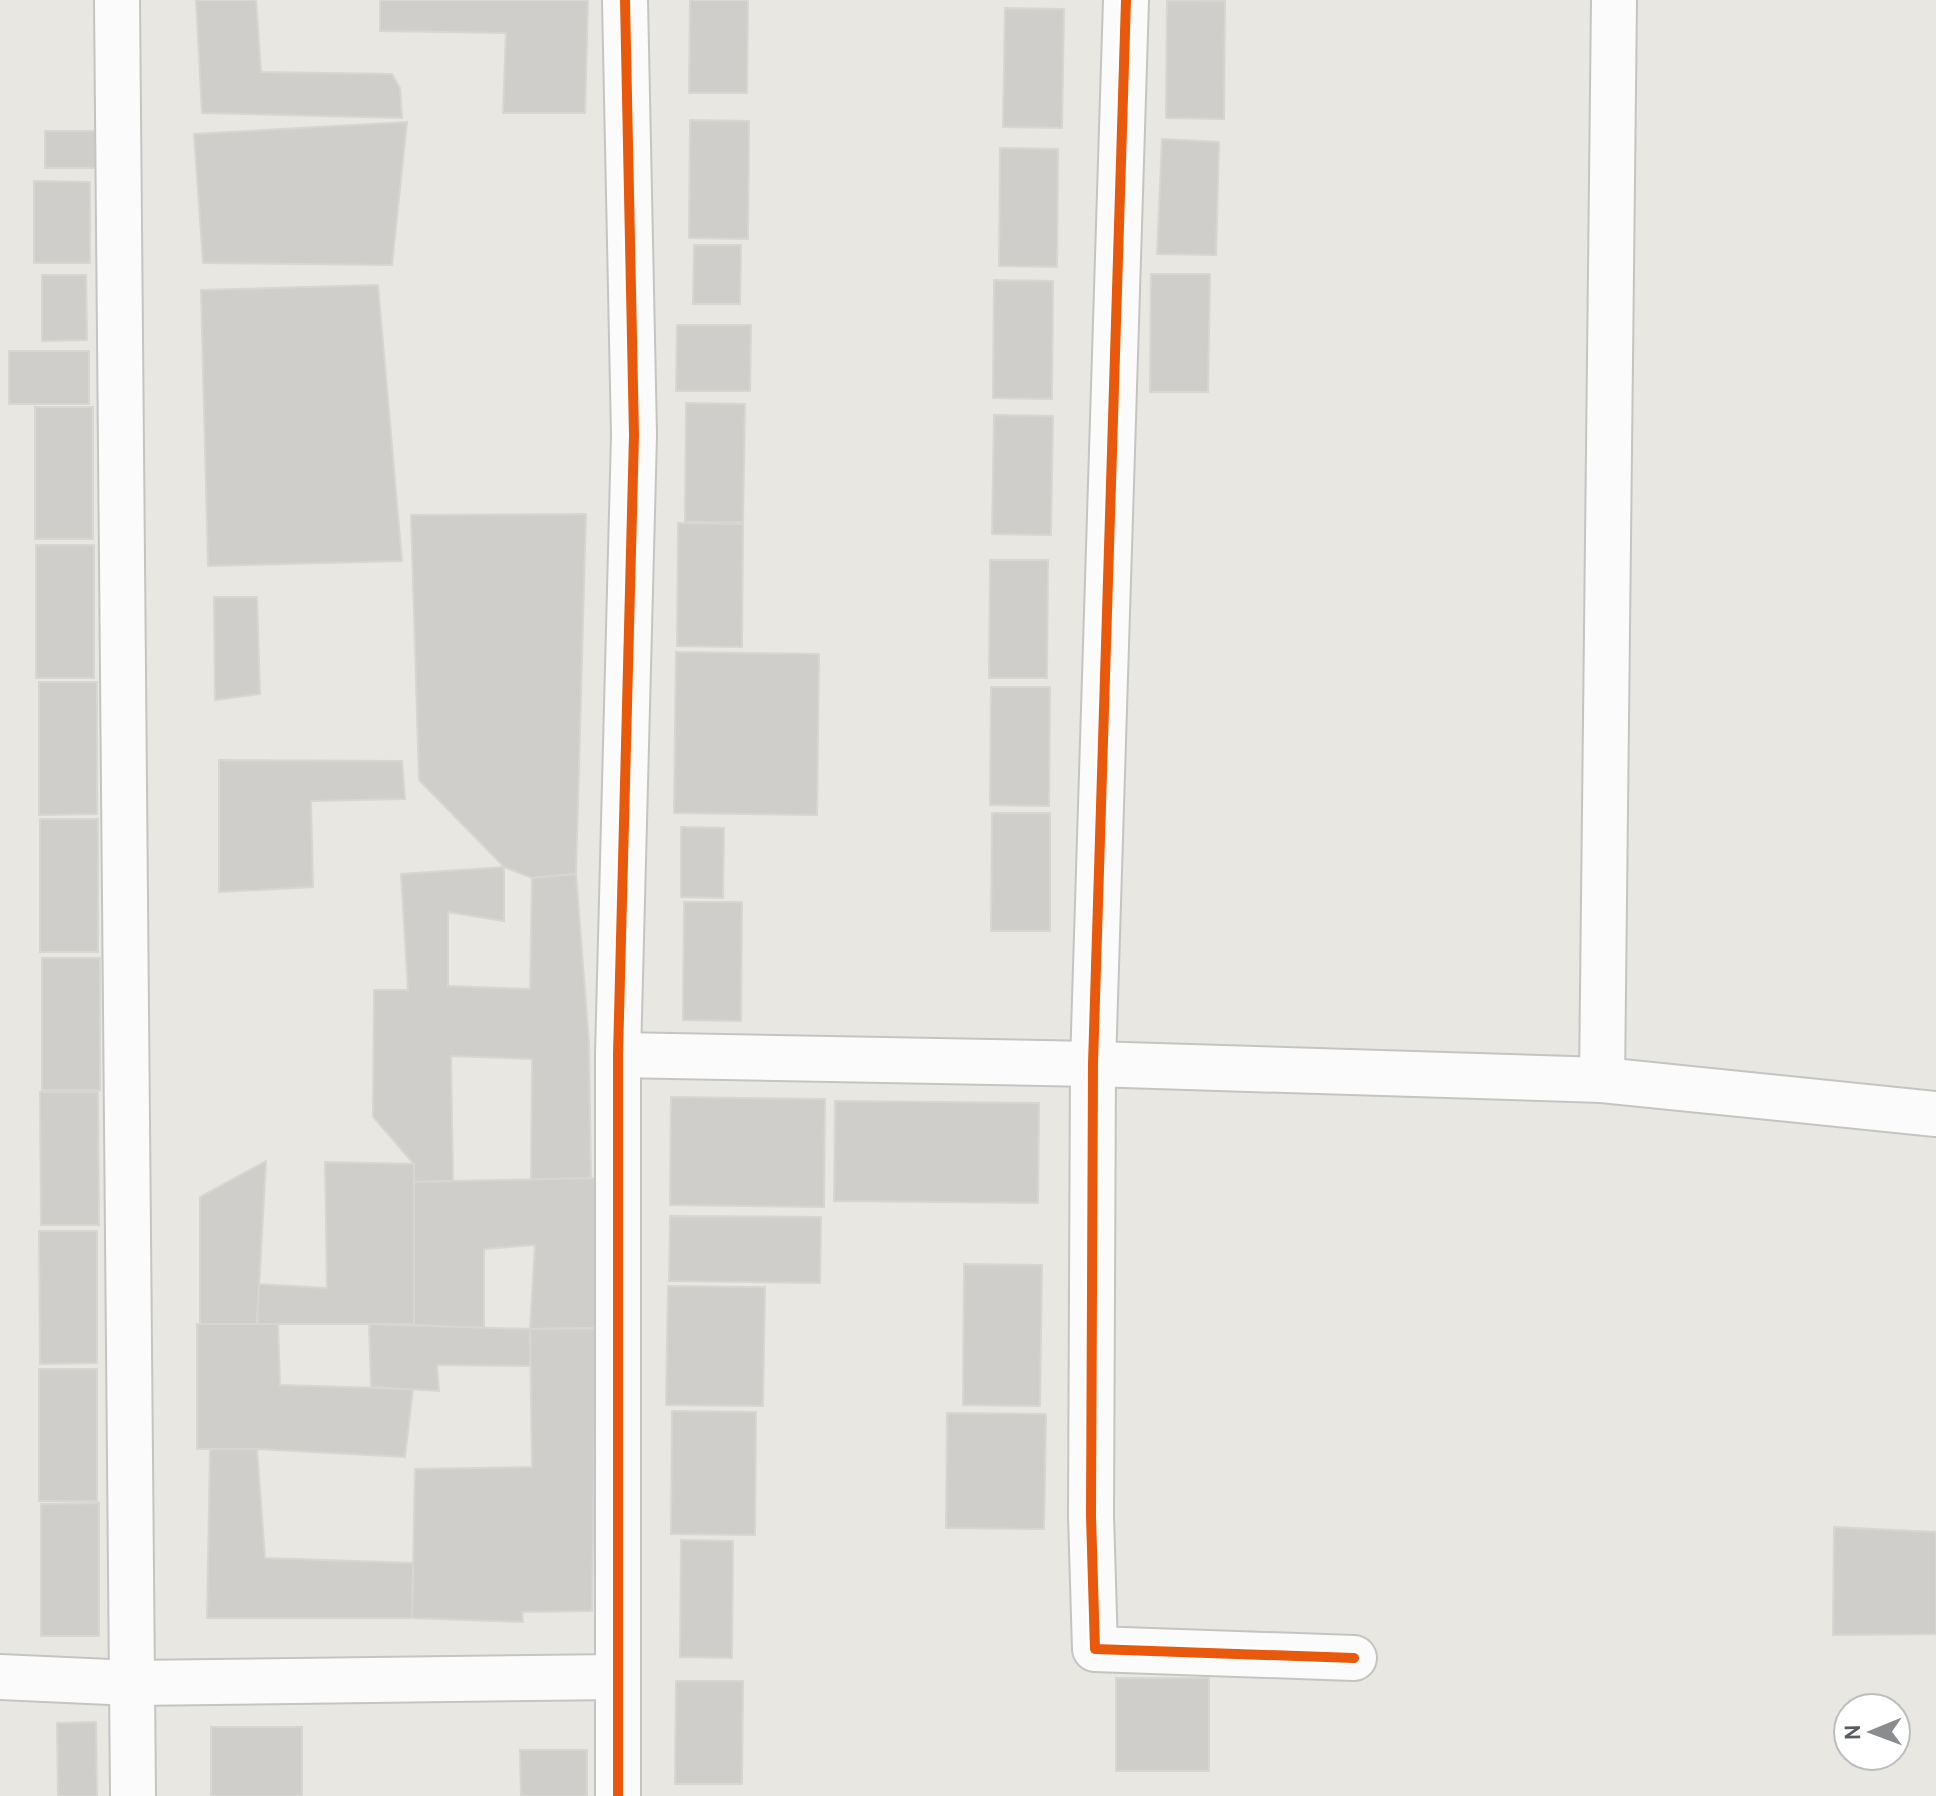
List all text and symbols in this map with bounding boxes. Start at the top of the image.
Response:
north arrow [1832,1692,1912,1772]
text: N [1839,1724,1866,1740]

